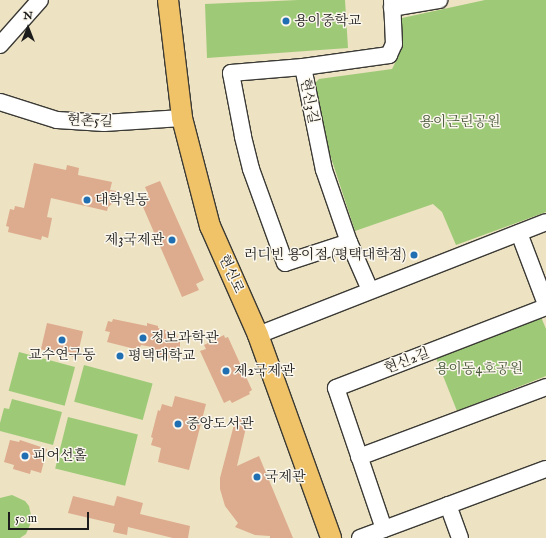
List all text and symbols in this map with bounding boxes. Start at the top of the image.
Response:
north arrow [8,8,48,48]
text: N [23,9,33,23]
place label: 용이중학교 [294,13,362,29]
marker: 용이중학교 [281,16,291,26]
street label: 현신3길 [296,77,322,125]
street label: 현촌5길 [67,112,113,130]
park label: 용이근린공원 [419,114,501,130]
place label: 대학원동 [95,192,149,208]
marker: 대학원동 [82,195,92,205]
place label: 제3국제관 [105,232,164,248]
marker: 제3국제관 [167,235,177,245]
place label: 러디빈 용이점 (평택대학점) [244,247,406,263]
marker: 러디빈 용이점 (평택대학점) [409,250,419,260]
street label: 현신로 [215,252,247,296]
place label: 정보과학관 [151,330,219,346]
marker: 정보과학관 [138,333,148,343]
marker: 교수연구동 [57,335,67,345]
street label: 현신2길 [382,345,432,377]
place label: 교수연구동 [28,347,96,363]
place label: 평택대학교 [128,348,196,364]
marker: 평택대학교 [115,351,125,361]
park label: 용이동4호공원 [435,361,523,377]
place label: 제2국제관 [234,363,295,379]
marker: 제2국제관 [221,366,231,376]
place label: 중앙도서관 [186,416,254,432]
marker: 중앙도서관 [173,419,183,429]
place label: 피어선홀 [33,448,87,464]
marker: 피어선홀 [20,451,30,461]
place label: 국제관 [265,469,306,485]
marker: 국제관 [252,472,262,482]
scale bar [10,504,91,530]
text: 50 m [15,511,37,526]

